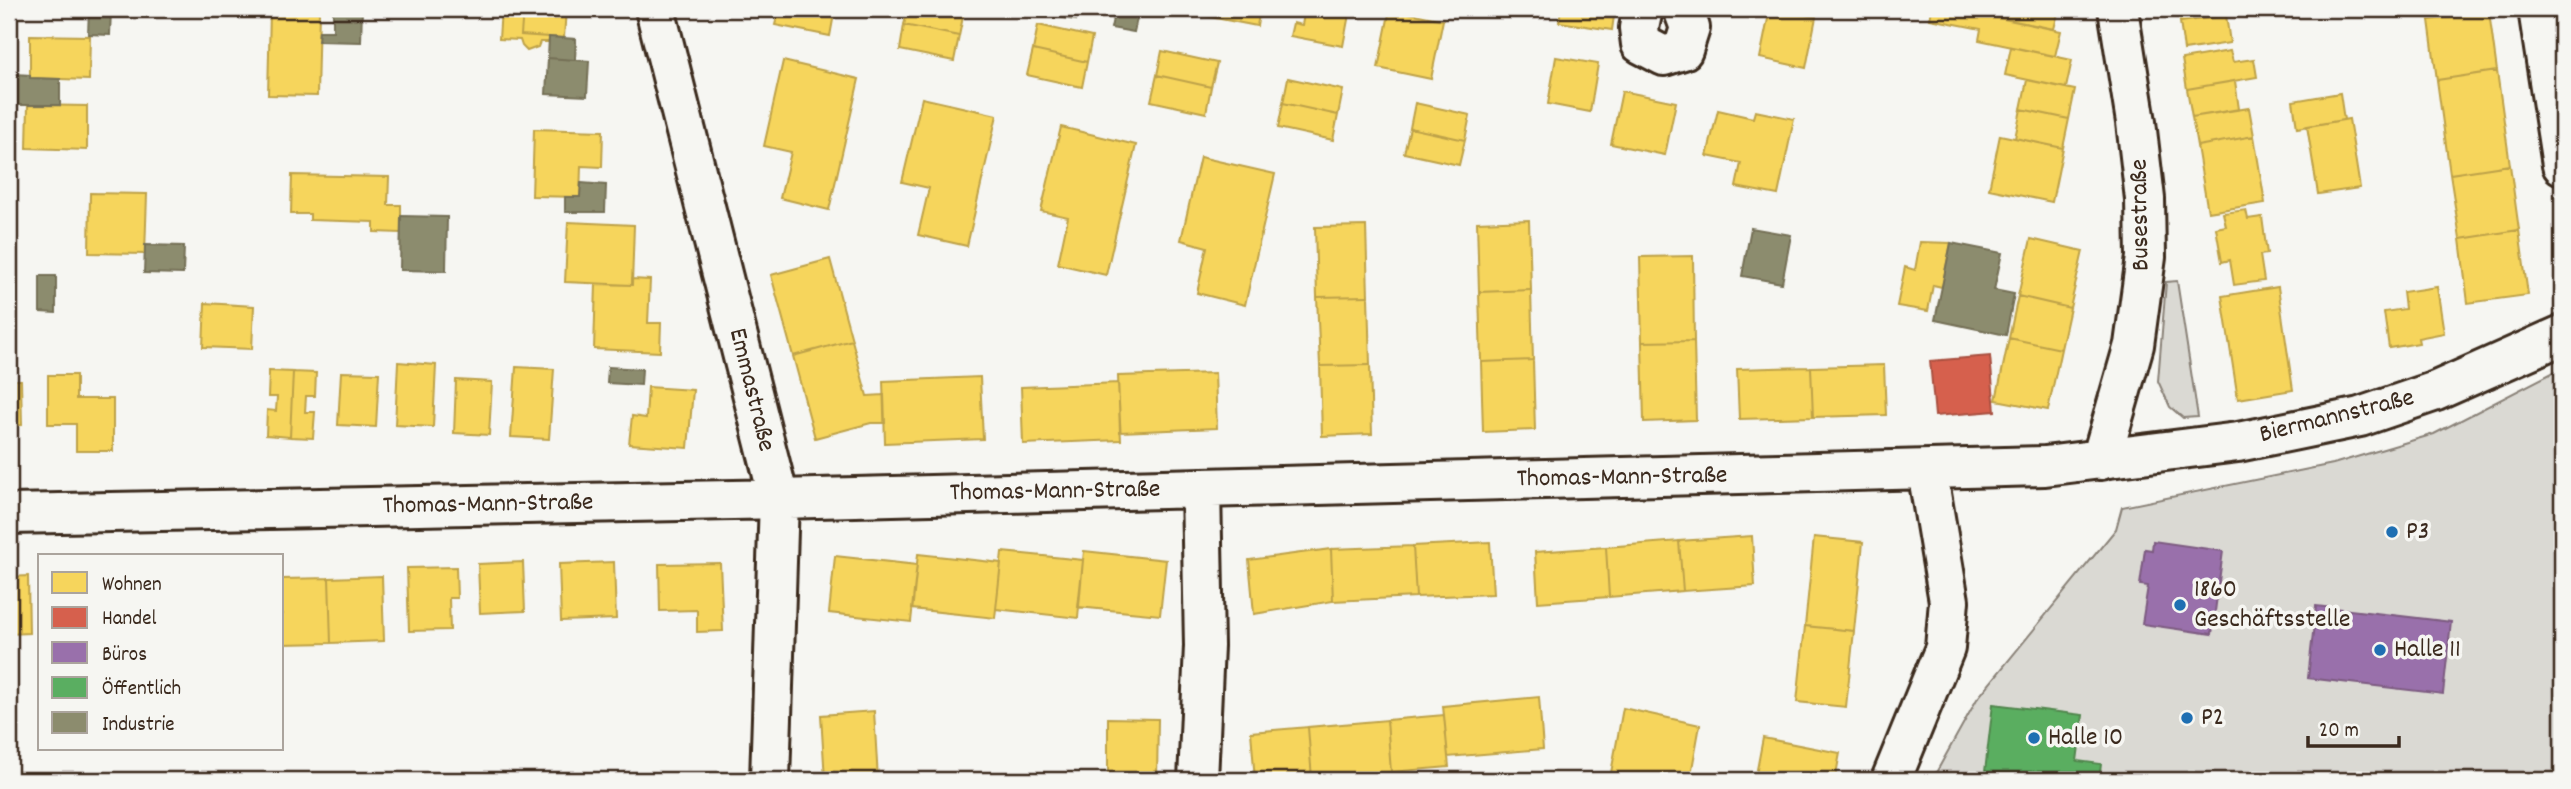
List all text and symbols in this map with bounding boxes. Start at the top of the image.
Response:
street label: Busestraße [2122,159,2160,271]
street label: Emmastraße [718,324,784,456]
street label: Biermannstraße [2256,380,2418,454]
street label: Thomas-Mann-Straße [1516,458,1728,498]
street label: Thomas-Mann-Straße [949,472,1161,512]
street label: Thomas-Mann-Straße [382,485,594,525]
place label: P3 [2406,514,2429,551]
marker: P3 [2384,524,2400,540]
legend [38,554,284,750]
text: Wohnen [102,571,162,601]
place label: 1860 Geschäftsstelle [2194,572,2350,639]
marker: 1860 Geschäftsstelle [2172,597,2188,613]
text: Handel [102,605,156,635]
place label: Halle 11 [2394,632,2461,669]
text: Büros [102,641,147,671]
marker: Halle 11 [2372,642,2388,658]
text: Öffentlich [102,675,181,705]
place label: P2 [2201,700,2224,737]
scale bar [2308,705,2400,749]
marker: P2 [2179,710,2195,726]
text: Industrie [102,711,175,741]
text: 20 m [2319,717,2359,747]
place label: Halle 10 [2048,720,2123,757]
marker: Halle 10 [2026,730,2042,746]

